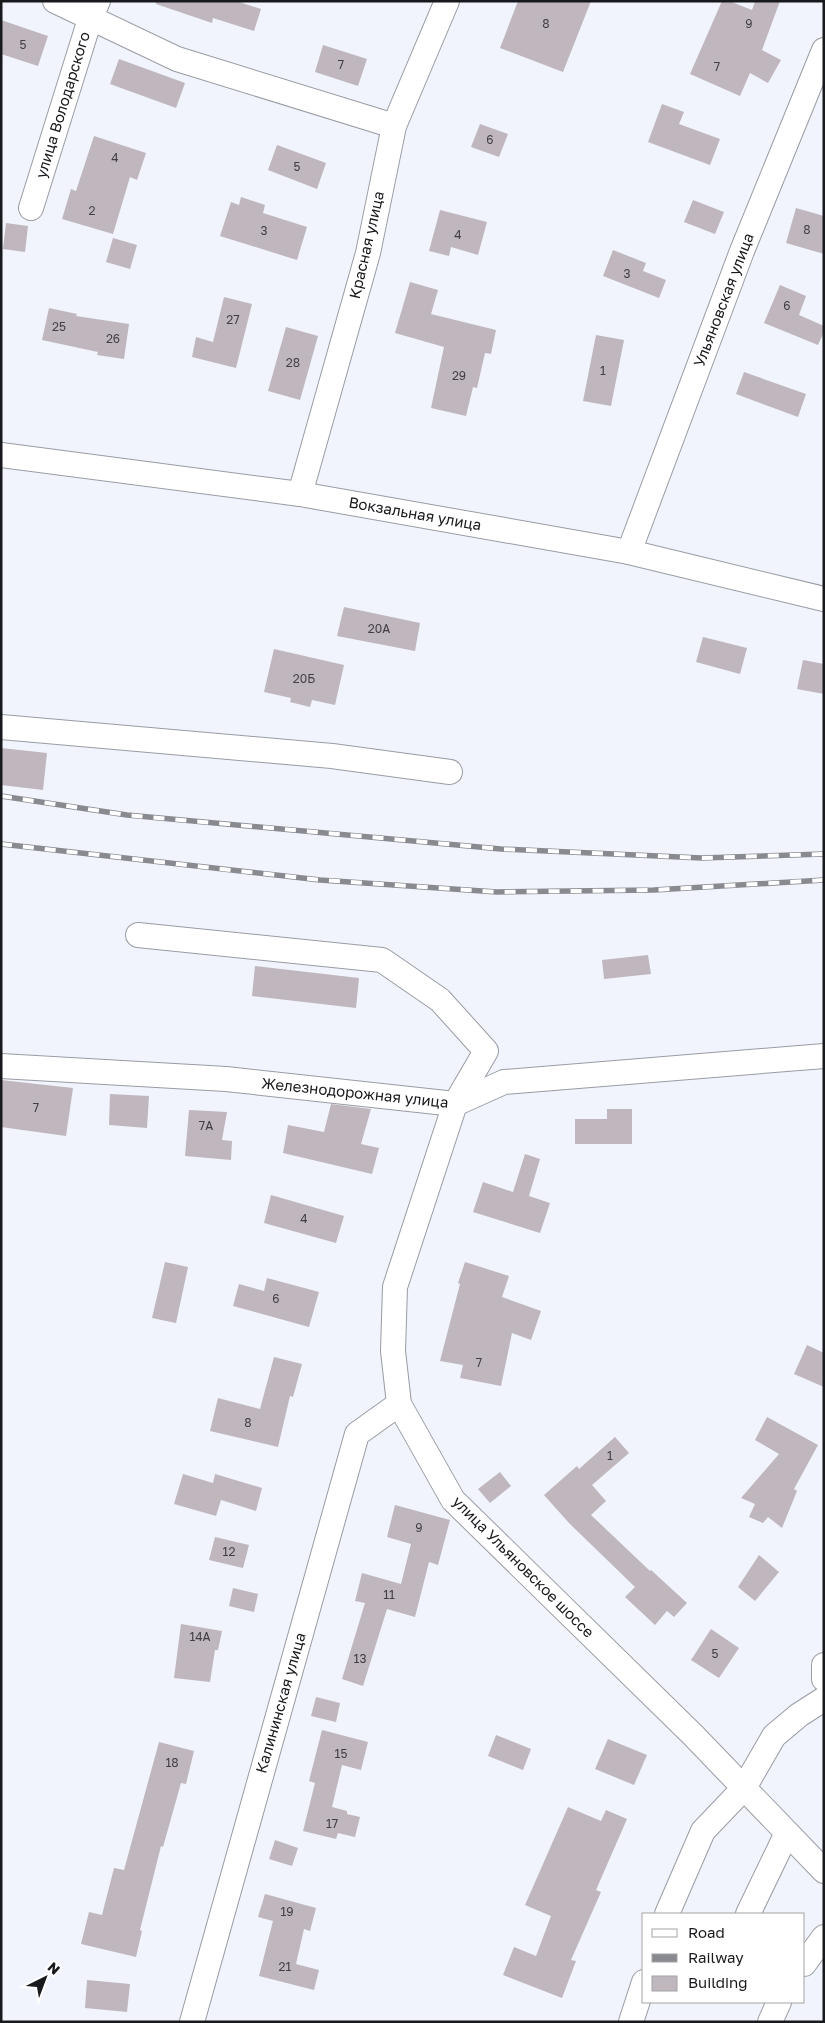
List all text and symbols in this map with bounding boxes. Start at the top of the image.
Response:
house number: 8 [542,16,550,31]
house number: 9 [745,16,753,31]
street label: улица Володарского [31,29,93,180]
house number: 5 [20,37,27,52]
house number: 7 [338,57,344,72]
house number: 7 [714,59,720,74]
house number: 6 [486,132,494,147]
house number: 4 [111,150,119,165]
house number: 5 [294,159,301,174]
street label: Красная улица [345,189,387,301]
house number: 2 [89,203,96,218]
house number: 8 [803,222,811,237]
house number: 3 [260,223,268,238]
house number: 4 [454,227,462,242]
street label: Ульяновская улица [689,230,757,369]
house number: 3 [623,266,631,281]
house number: 6 [783,298,791,313]
house number: 27 [226,312,240,327]
house number: 25 [52,319,66,334]
house number: 26 [106,331,120,346]
house number: 28 [286,355,300,370]
house number: 1 [600,363,606,378]
house number: 29 [452,368,466,383]
street label: Вокзальная улица [347,492,483,534]
house number: 20А [368,621,390,636]
house number: 20Б [293,671,315,686]
street label: Железнодорожная улица [261,1073,449,1111]
house number: 7 [33,1100,39,1115]
house number: 7А [199,1118,213,1133]
house number: 4 [300,1211,308,1226]
house number: 6 [272,1291,280,1306]
house number: 7 [476,1355,482,1370]
house number: 8 [244,1415,252,1430]
house number: 1 [607,1448,613,1463]
street label: улица Ульяновское шоссе [449,1492,598,1641]
house number: 9 [415,1520,423,1535]
house number: 12 [223,1544,235,1559]
house number: 11 [383,1587,395,1602]
house number: 14А [189,1629,211,1644]
street label: Калининская улица [251,1630,309,1775]
house number: 5 [712,1646,719,1661]
house number: 13 [354,1651,366,1666]
house number: 15 [335,1746,347,1761]
house number: 18 [165,1755,179,1770]
house number: 17 [326,1816,338,1831]
house number: 19 [280,1904,294,1919]
legend [642,1913,805,2003]
text: Road [688,1923,725,1941]
text: Railway [688,1948,744,1966]
north arrow [20,1953,70,2003]
text: N [44,1958,64,1978]
house number: 21 [279,1959,292,1974]
text: Building [688,1973,748,1991]

